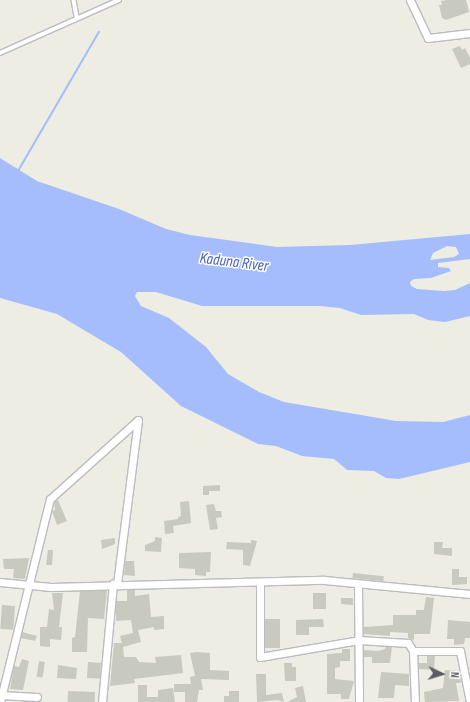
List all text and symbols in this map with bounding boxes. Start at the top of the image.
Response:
water label: Kaduna River [199,249,269,277]
north arrow [422,654,462,694]
text: N [448,671,461,678]

